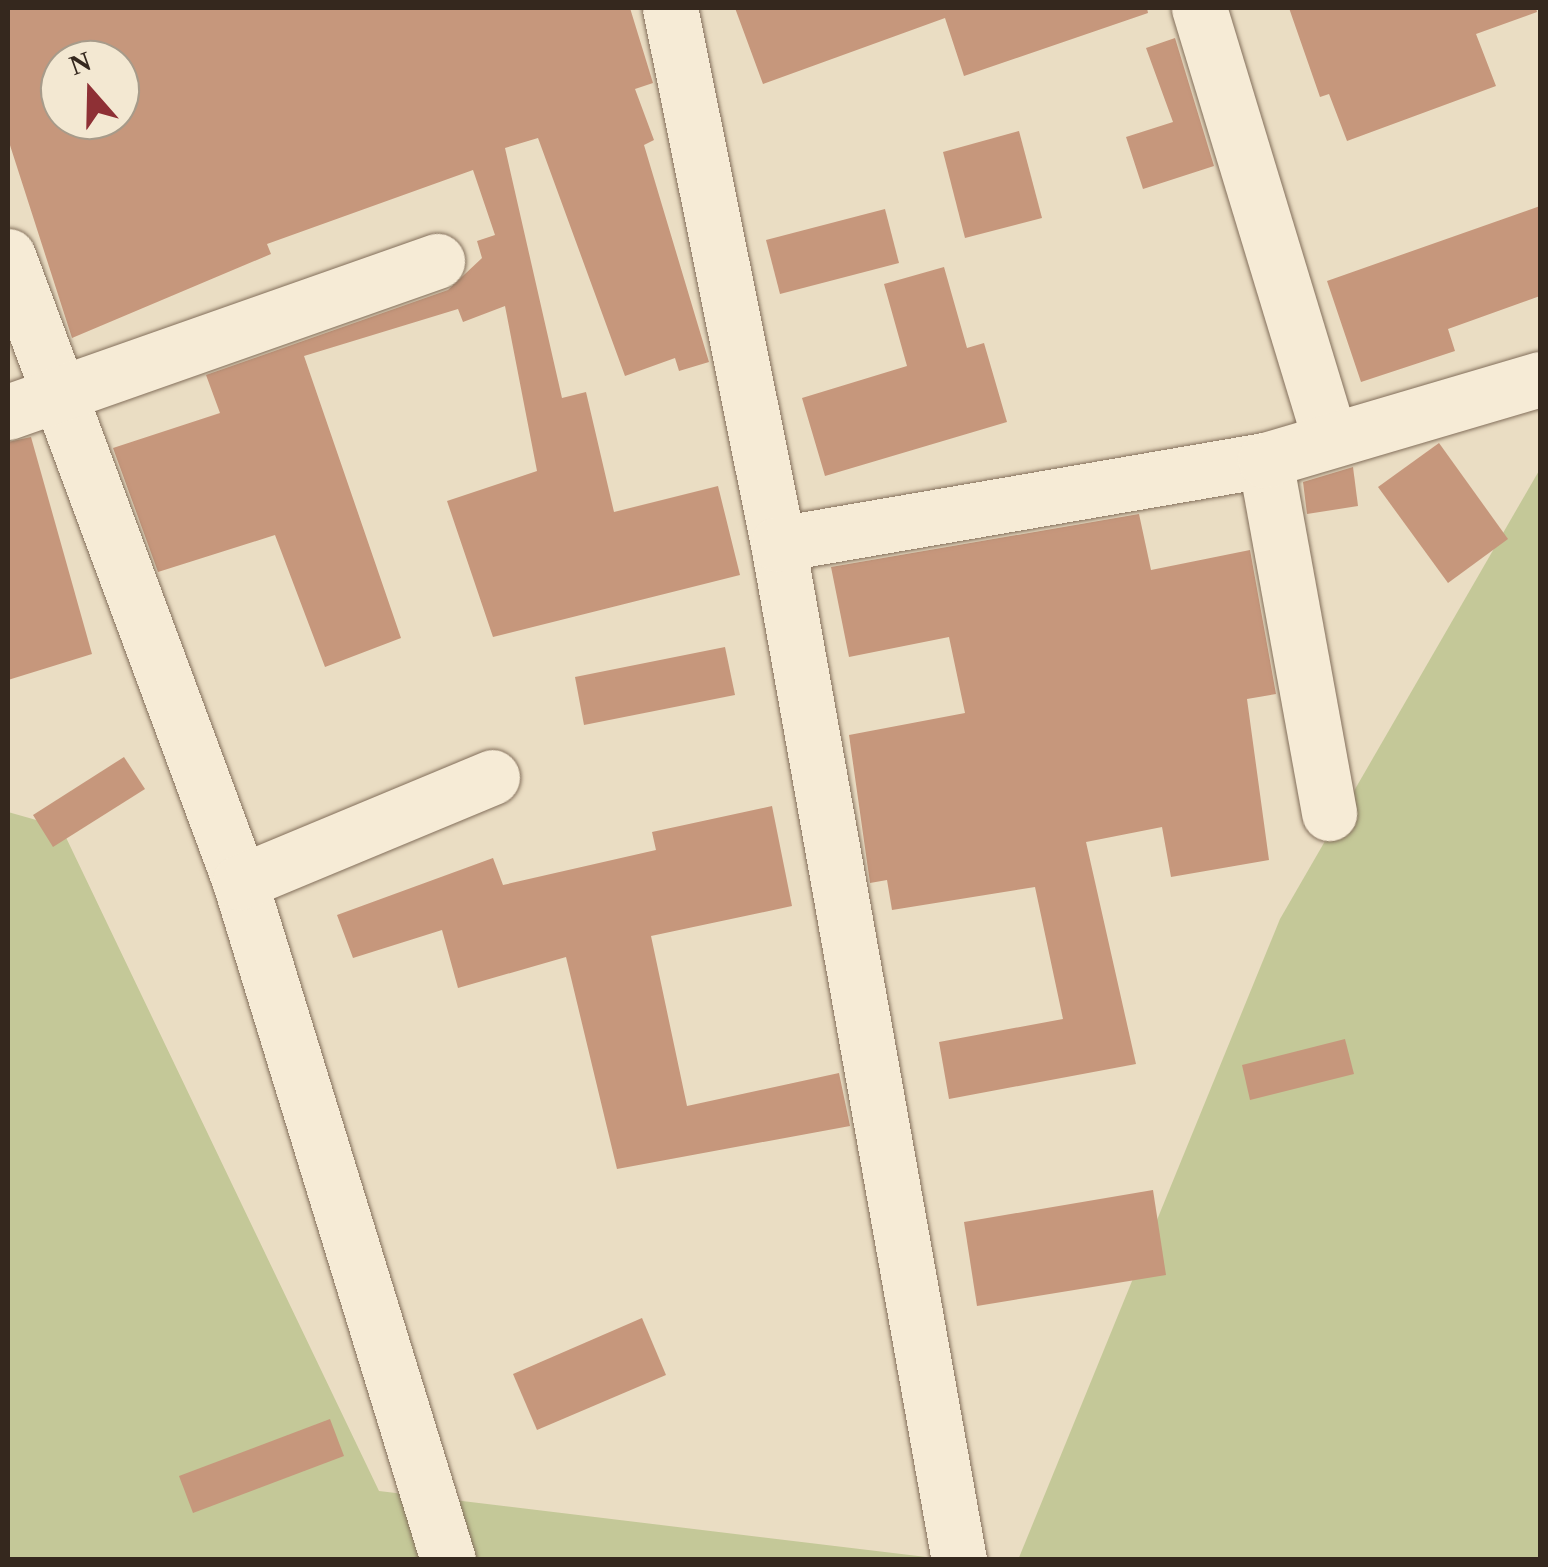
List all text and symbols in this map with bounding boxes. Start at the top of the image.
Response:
north arrow [40,40,140,140]
text: N [65,45,95,81]

